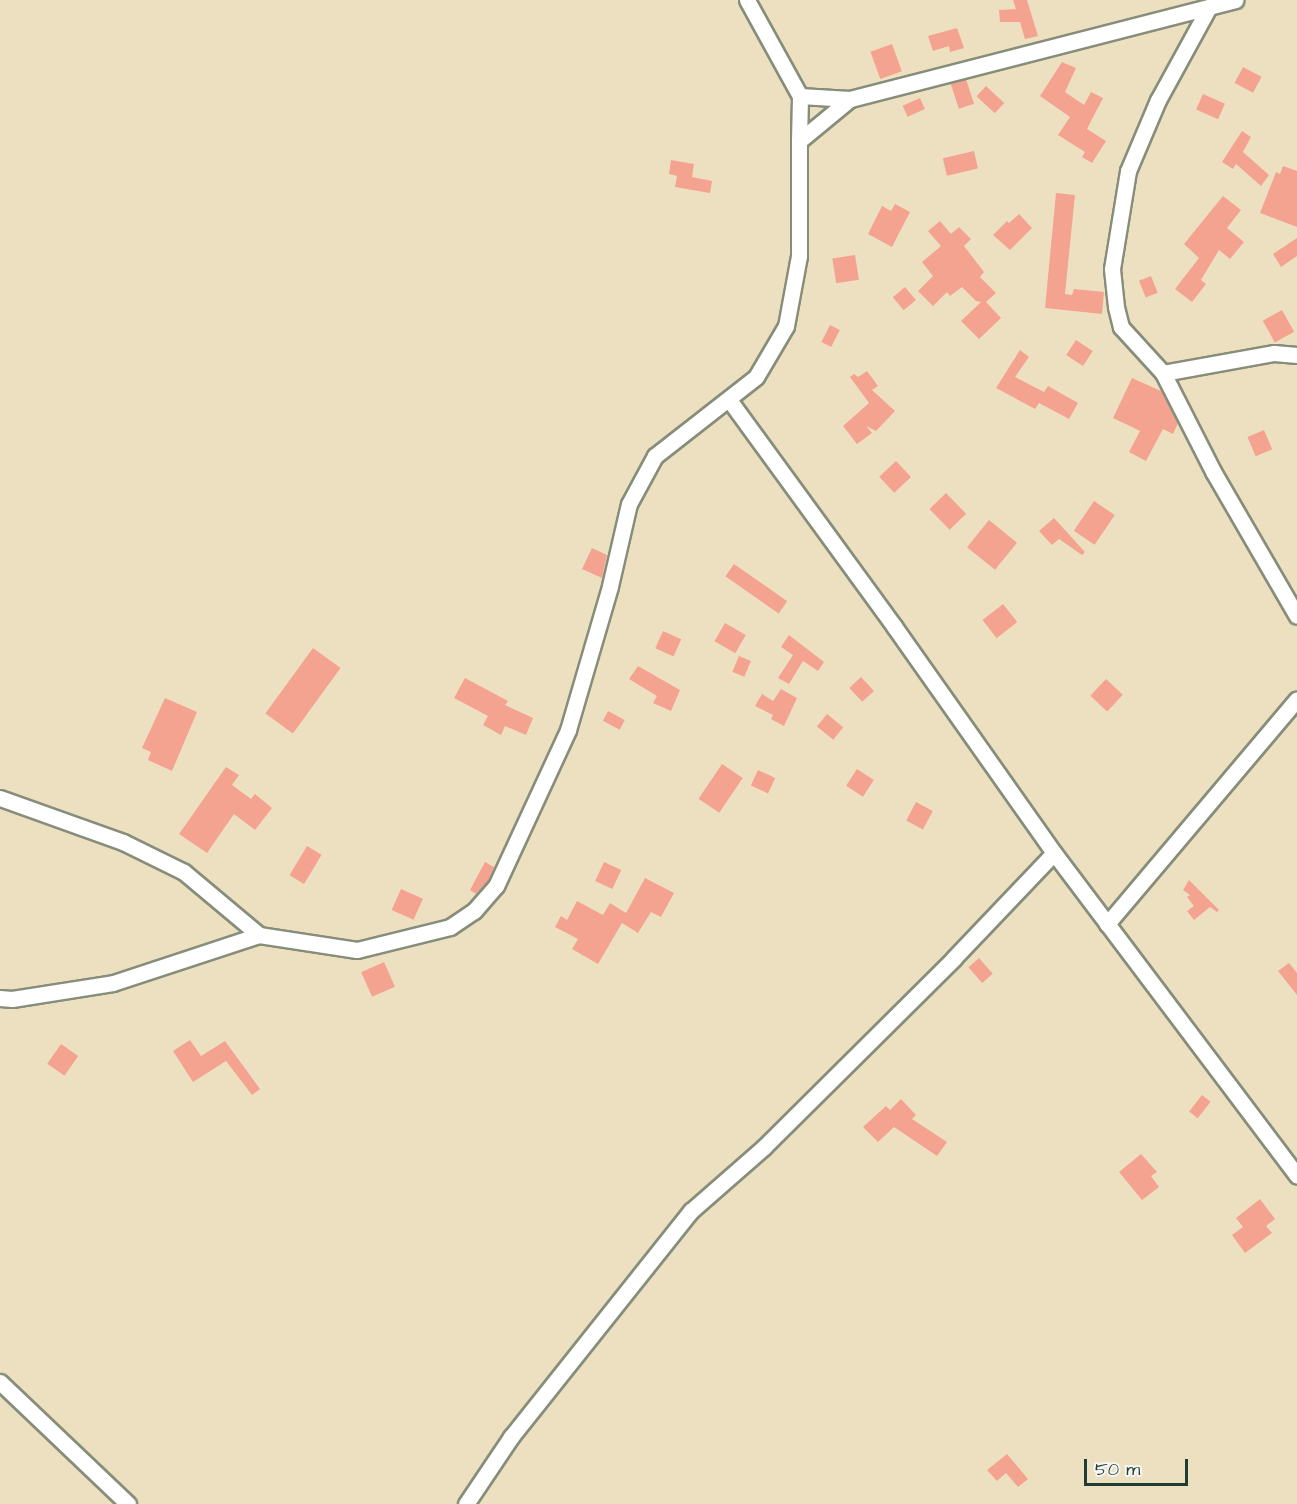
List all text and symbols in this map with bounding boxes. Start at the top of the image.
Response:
scale bar [1087,1447,1190,1485]
text: 50 m [1095,1457,1140,1482]

